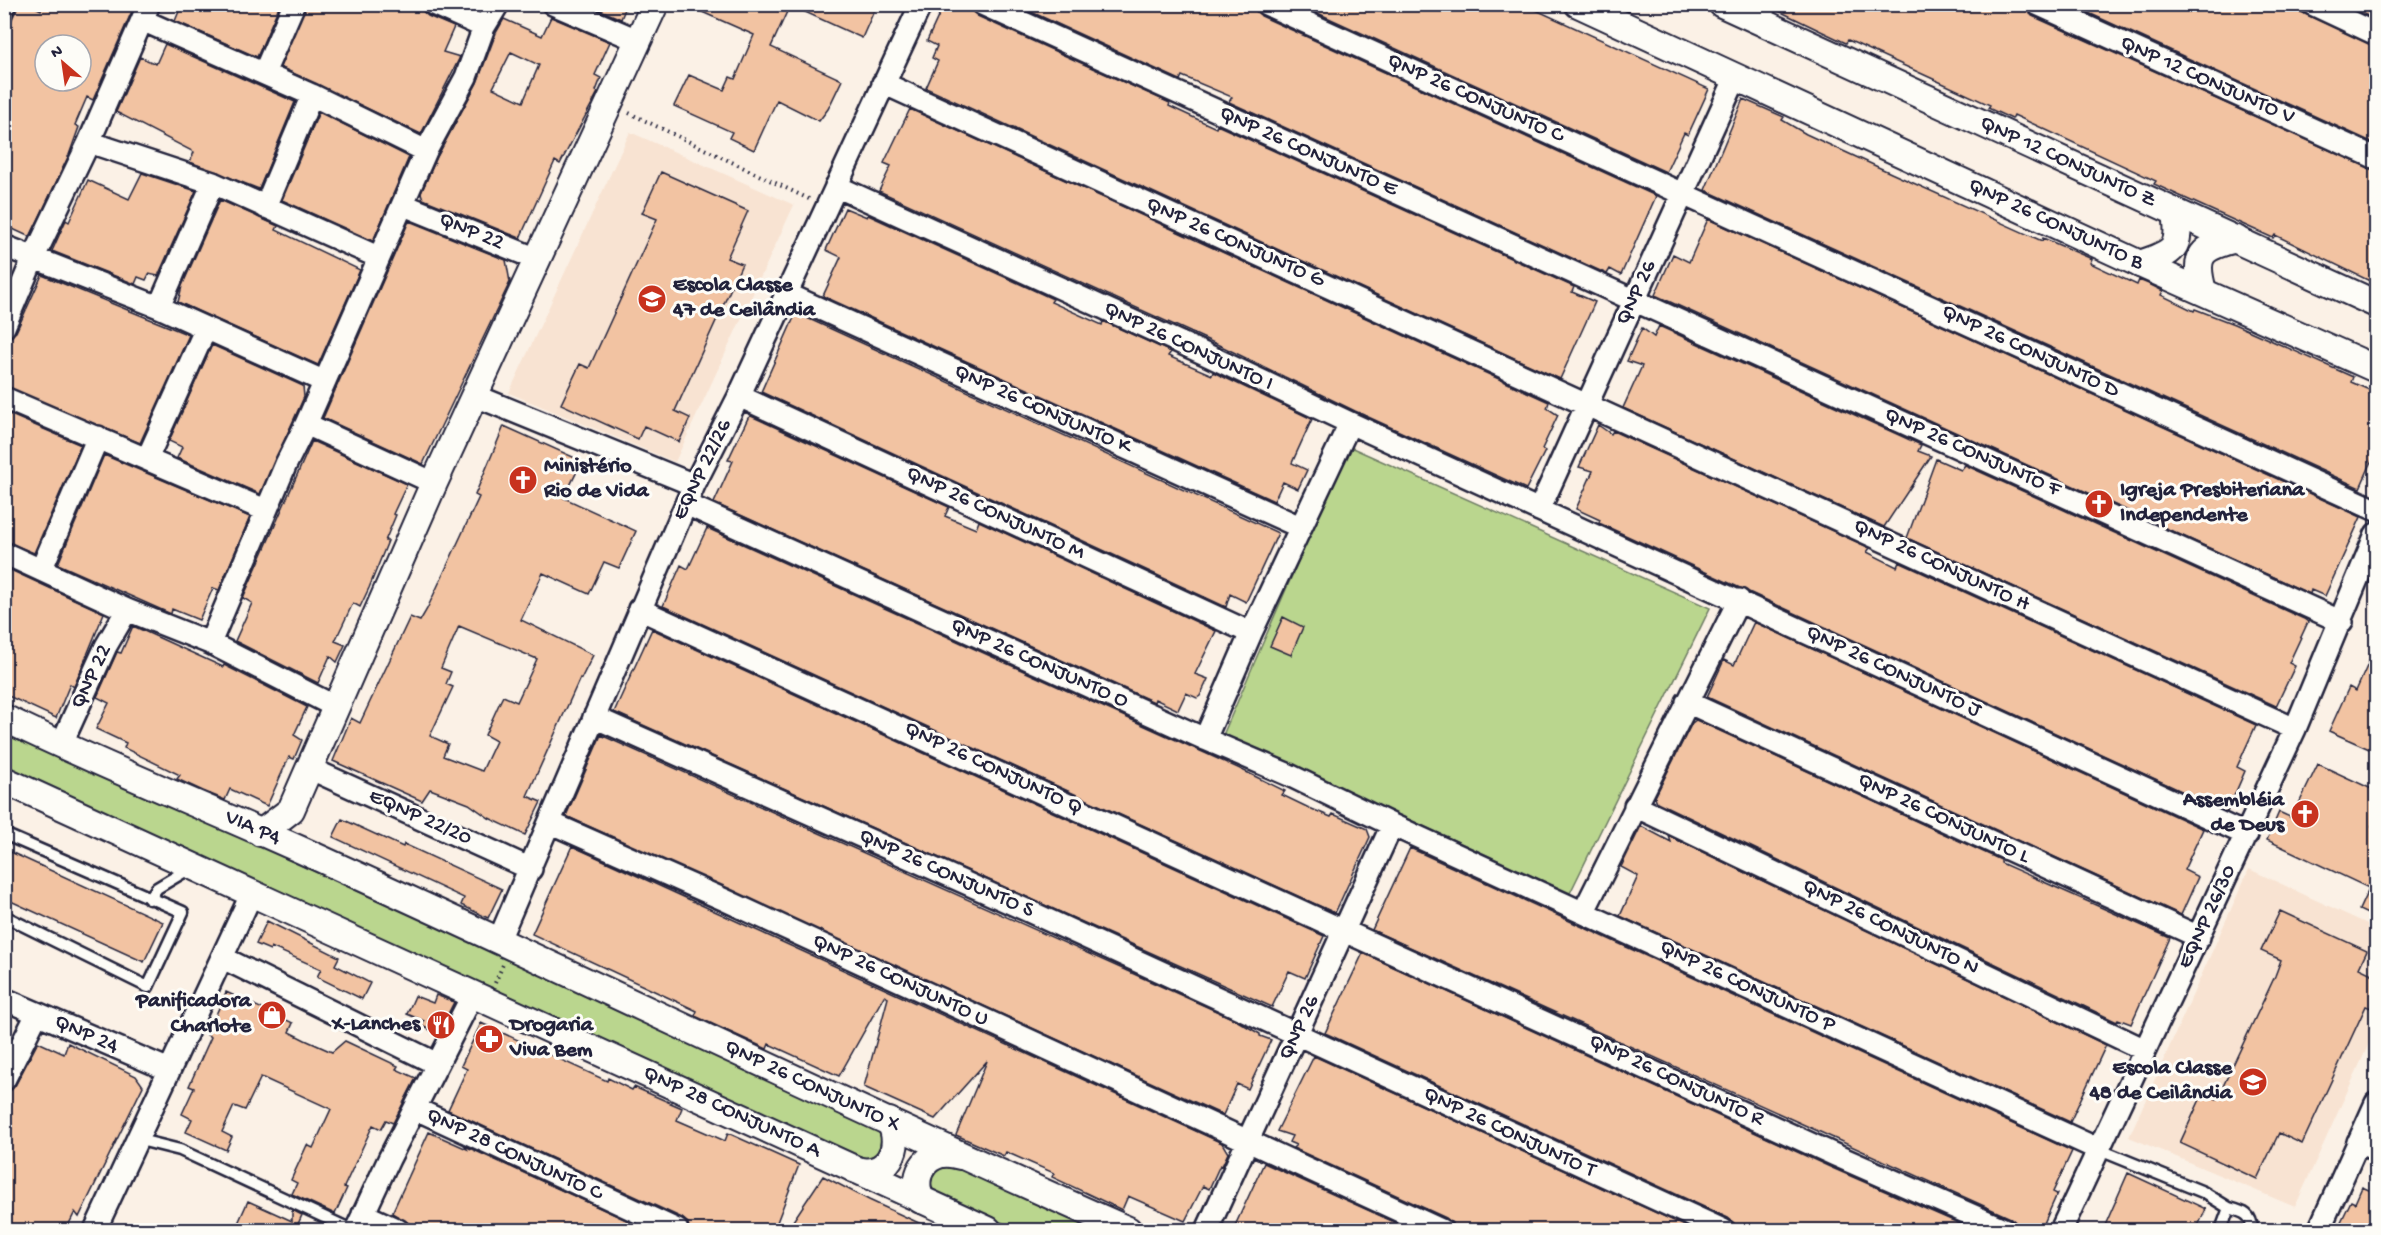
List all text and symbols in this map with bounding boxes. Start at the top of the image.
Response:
street label: QNP 12 CONJUNTO V [2115,31,2299,131]
north arrow [33,33,93,93]
text: N [48,42,67,64]
street label: QNP 26 CONJUNTO C [1383,48,1569,151]
street label: QNP 26 CONJUNTO E [1215,101,1402,204]
street label: QNP 12 CONJUNTO Z [1975,111,2160,214]
street label: QNP 26 CONJUNTO B [1964,173,2148,277]
street label: QNP 26 CONJUNTO G [1142,192,1329,295]
street label: QNP 22 [435,207,508,257]
street label: QNP 26 [1611,256,1664,330]
place label: Escola Classe 47 de Ceilândia [672,273,817,324]
school or university icon: Escola Classe 47 de Ceilândia [636,283,668,315]
street label: QNP 26 CONJUNTO I [1099,296,1277,398]
street label: QNP 26 CONJUNTO D [1937,299,2124,405]
street label: QNP 26 CONJUNTO K [950,359,1137,462]
street label: QNP 26 CONJUNTO F [1880,402,2066,504]
street label: EQNP 22/26 [667,415,739,525]
place label: Ministério Rio de Vida [543,454,650,505]
street label: QNP 26 CONJUNTO M [902,461,1089,567]
church icon: Ministério Rio de Vida [507,464,539,496]
place label: Igreja Presbiteriana Independente [2120,478,2306,529]
church icon: Igreja Presbiteriana Independente [2083,488,2115,520]
street label: QNP 26 CONJUNTO H [1849,514,2034,618]
street label: QNP 26 CONJUNTO O [946,613,1132,715]
street label: QNP 26 CONJUNTO J [1801,620,1986,725]
street label: QNP 22 [66,640,118,713]
street label: QNP 26 CONJUNTO Q [900,716,1086,822]
street label: QNP 26 CONJUNTO L [1853,768,2034,871]
street label: EQNP 22/20 [364,784,476,852]
place label: Assembléia de Deus [2182,788,2286,839]
church icon: Assembléia de Deus [2289,798,2321,830]
street label: VIA P4 [220,805,285,852]
street label: QNP 26 CONJUNTO S [854,824,1038,925]
street label: EQNP 26/30 [2173,861,2243,973]
street label: QNP 26 CONJUNTO N [1797,874,1983,982]
street label: QNP 26 CONJUNTO U [808,929,992,1033]
street label: QNP 26 CONJUNTO P [1655,935,1840,1039]
place label: Panificadora Charlote [135,989,253,1040]
street label: QNP 26 [1274,991,1327,1065]
shop icon: Panificadora Charlote [256,999,288,1031]
street label: QNP 24 [50,1009,123,1061]
restaurant icon: X-Lanches [425,1009,457,1041]
place label: X-Lanches [331,1012,422,1038]
place label: Drogaria Viva Bem [508,1013,595,1064]
pharmacy icon: Drogaria Viva Bem [473,1023,505,1055]
street label: QNP 26 CONJUNTO R [1584,1029,1769,1134]
street label: QNP 26 CONJUNTO X [720,1035,905,1139]
place label: Escola Classe 48 de Ceilândia [2088,1056,2234,1107]
street label: QNP 28 CONJUNTO A [638,1061,826,1165]
school or university icon: Escola Classe 48 de Ceilândia [2237,1066,2269,1098]
street label: QNP 26 CONJUNTO T [1419,1082,1601,1185]
street label: QNP 28 CONJUNTO C [422,1103,608,1208]

